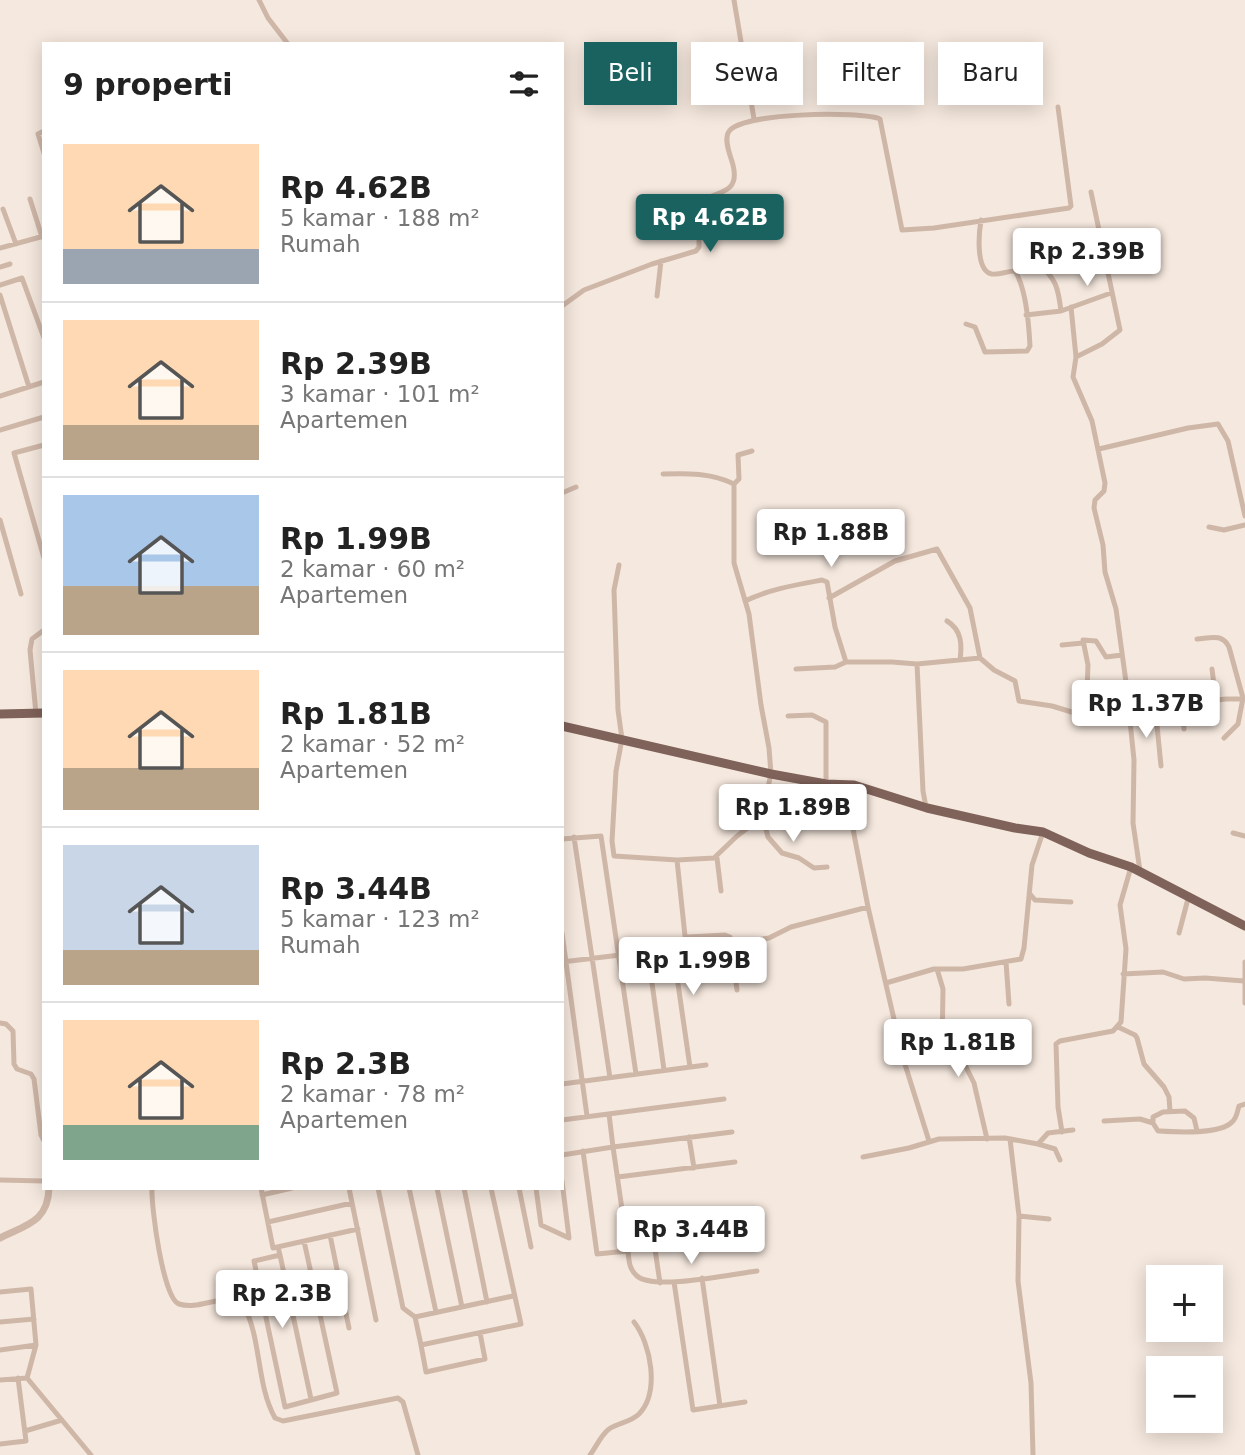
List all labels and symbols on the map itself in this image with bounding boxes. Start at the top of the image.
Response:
pin: Rp 4.62B [638,194,782,254]
pin: Rp 2.39B [1015,229,1159,288]
pin: Rp 1.88B [759,510,903,569]
pin: Rp 1.37B [1074,680,1218,740]
pin: Rp 1.89B [721,784,865,844]
pin: Rp 1.99B [621,937,765,997]
pin: Rp 1.81B [886,1020,1030,1079]
pin: Rp 3.44B [619,1206,763,1266]
pin: Rp 2.3B [217,1270,347,1330]

